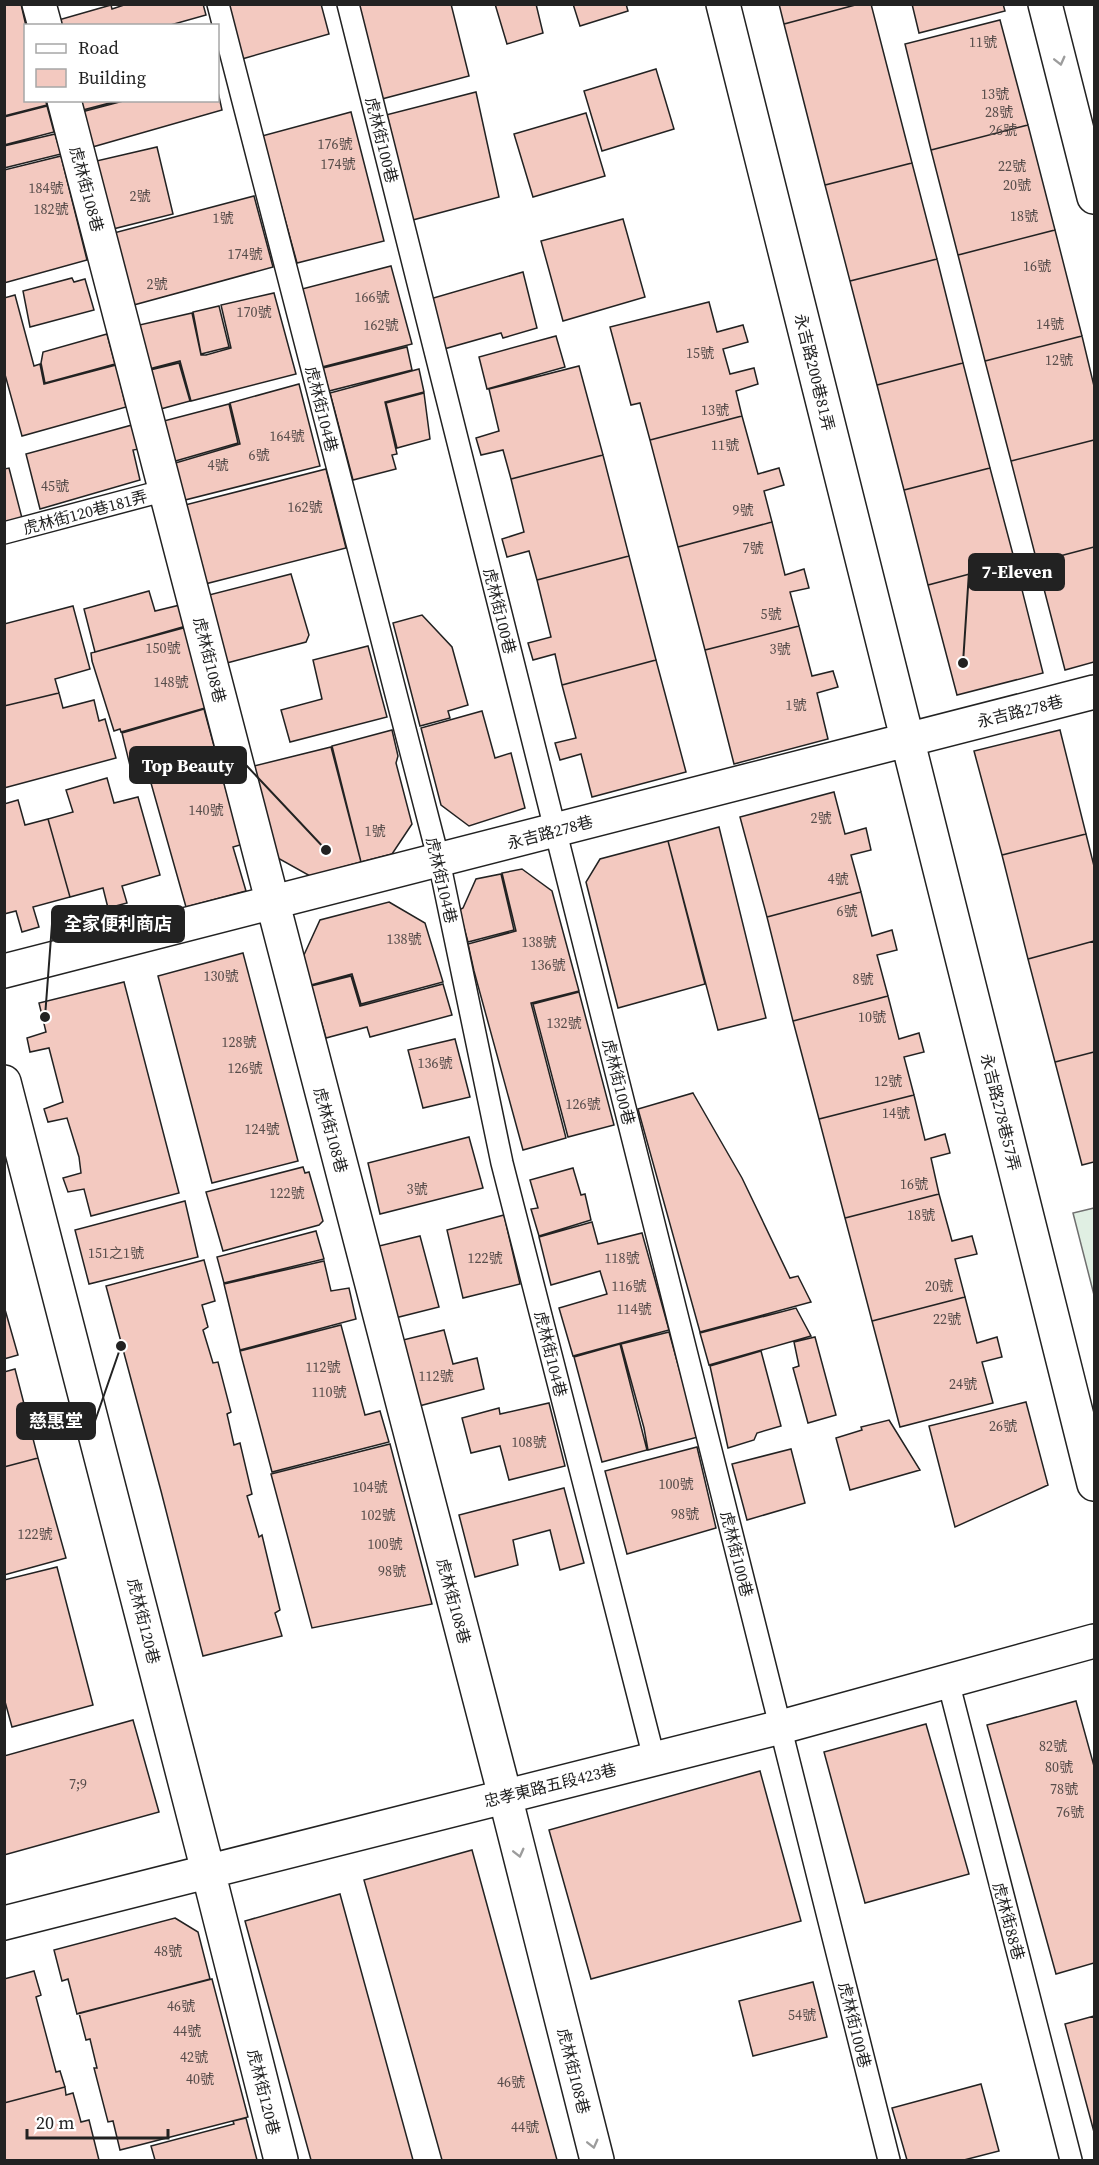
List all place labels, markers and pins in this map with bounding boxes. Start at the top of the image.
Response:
callout: 7-Eleven [969,554,1064,590]
callout: Top Beauty [130,747,246,783]
callout: 全家便利商店 [52,906,184,942]
callout: 慈惠堂 [17,1403,95,1439]

